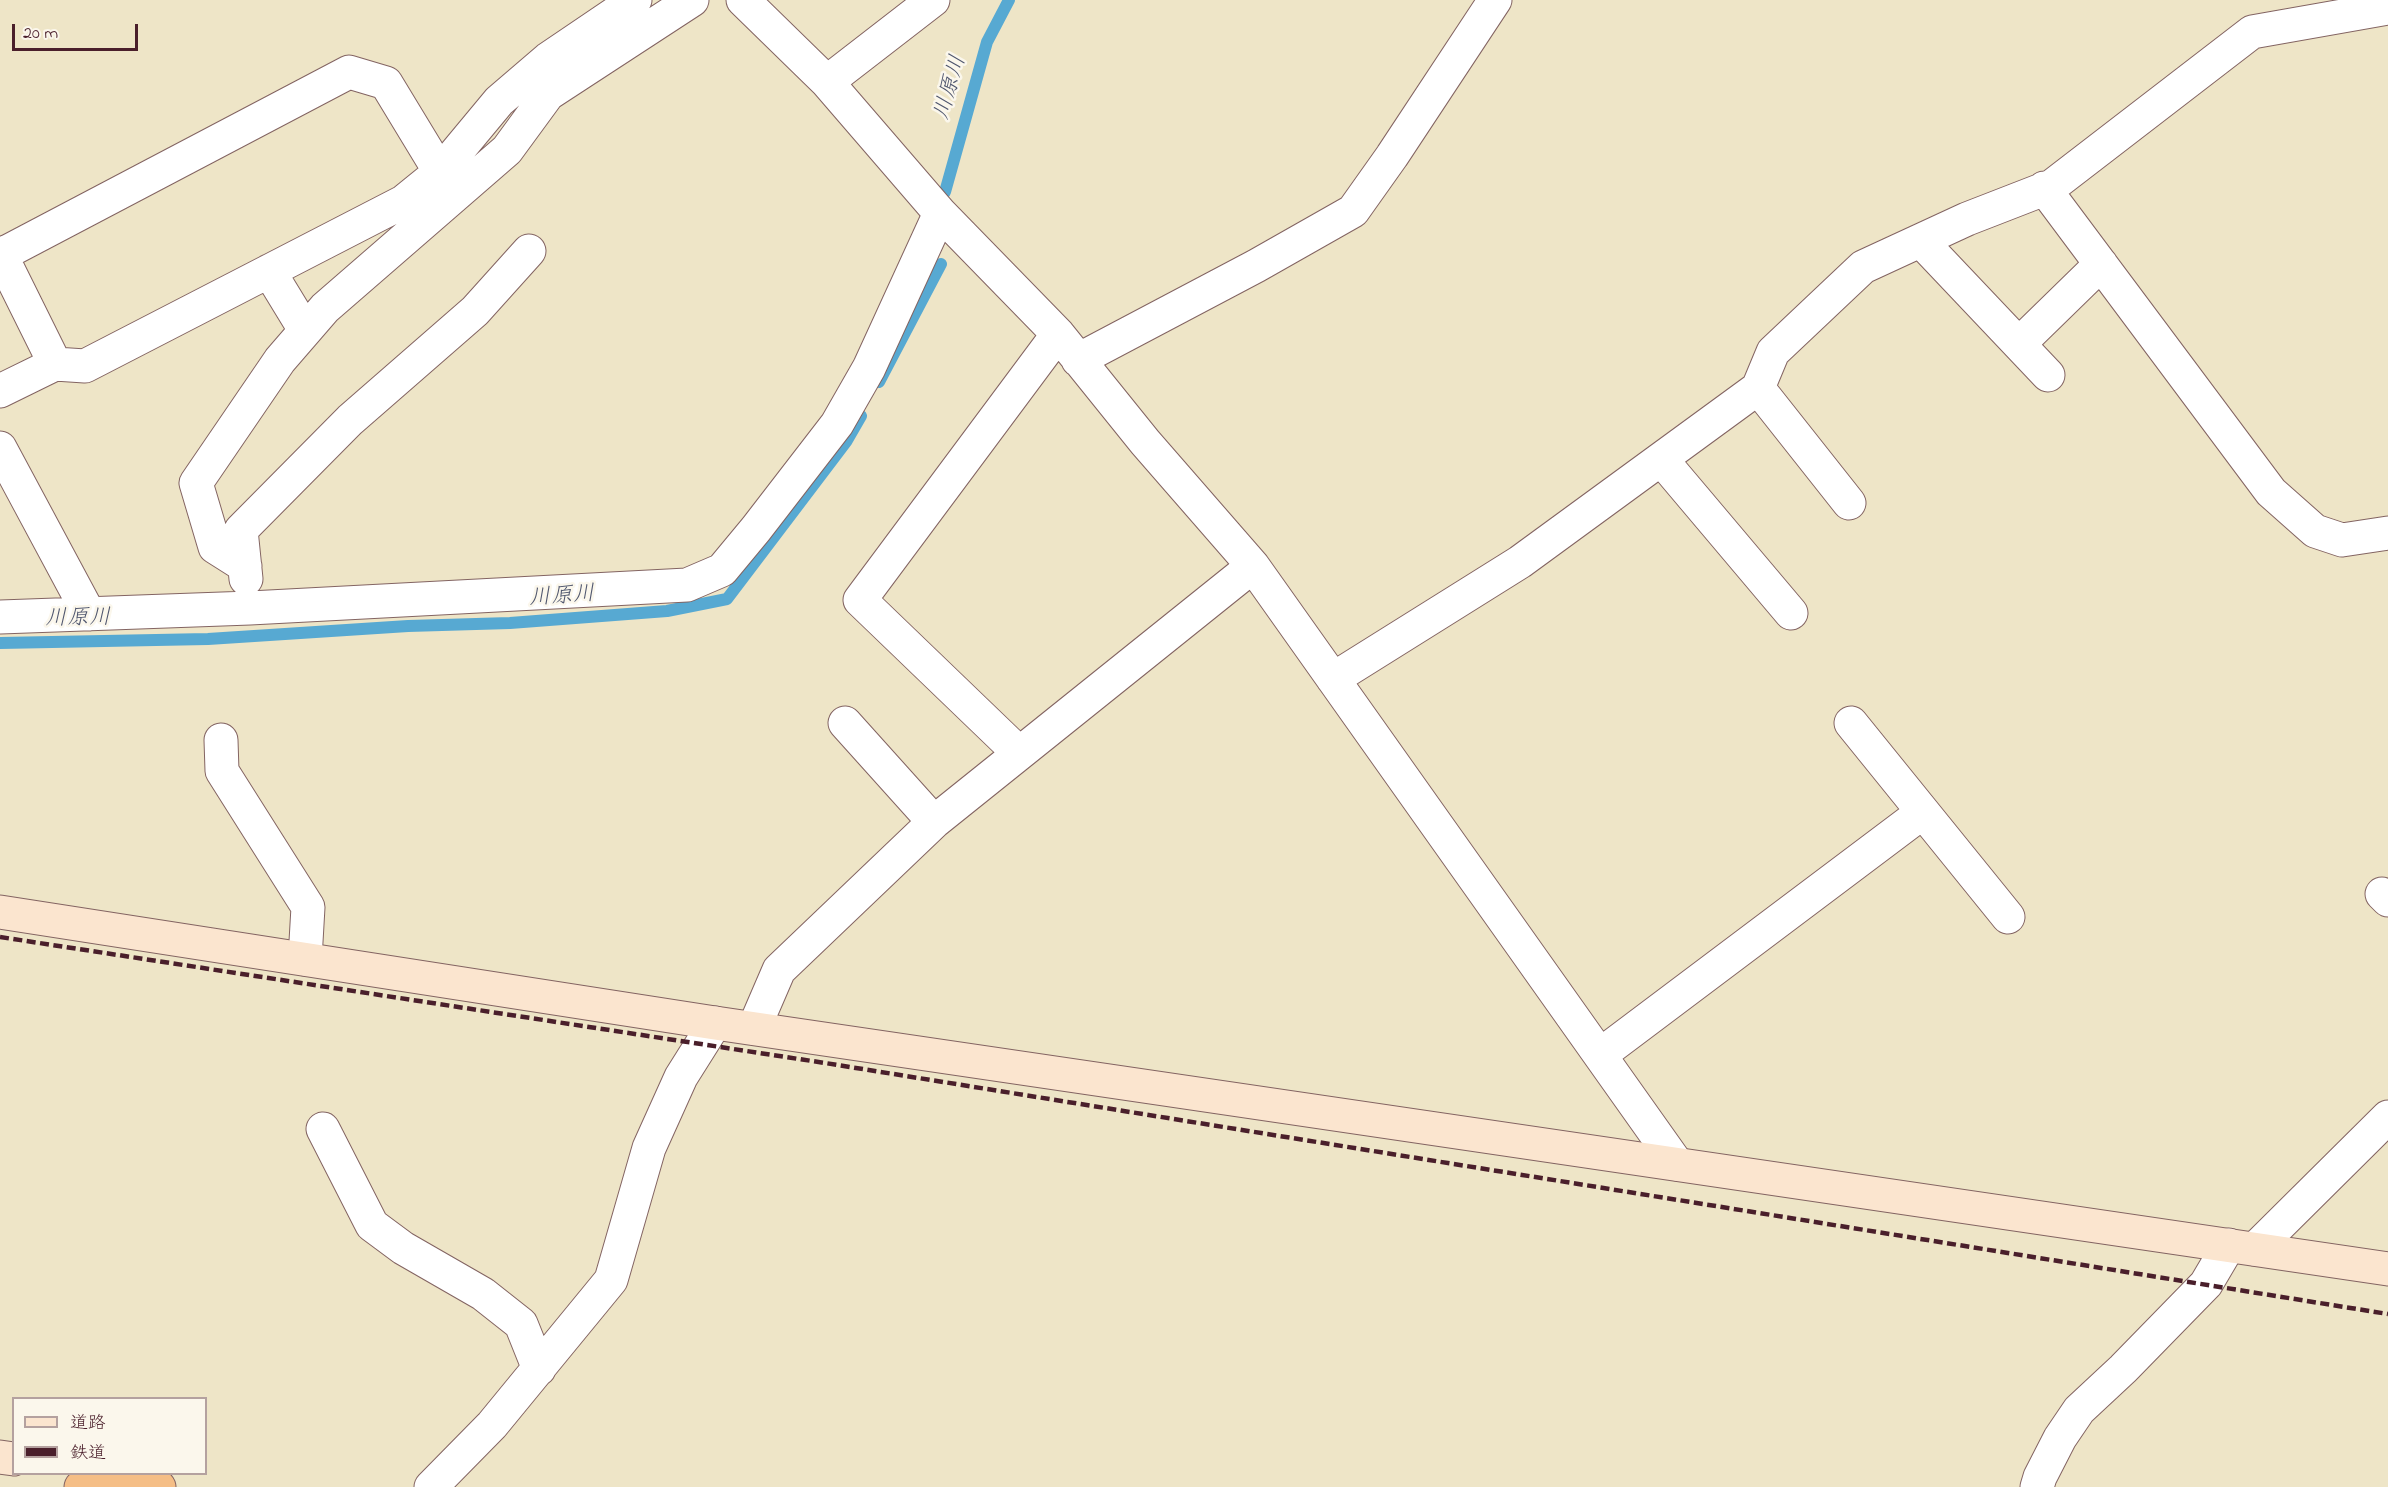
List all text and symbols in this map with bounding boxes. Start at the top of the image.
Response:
scale bar [15,12,141,50]
text: 20 m [23,21,58,47]
water label: 川原川 [930,53,974,123]
water label: 川原川 [528,583,596,613]
water label: 川原川 [45,606,111,634]
legend [12,1397,207,1475]
text: 道路 [70,1411,106,1437]
text: 鉄道 [70,1441,106,1467]

